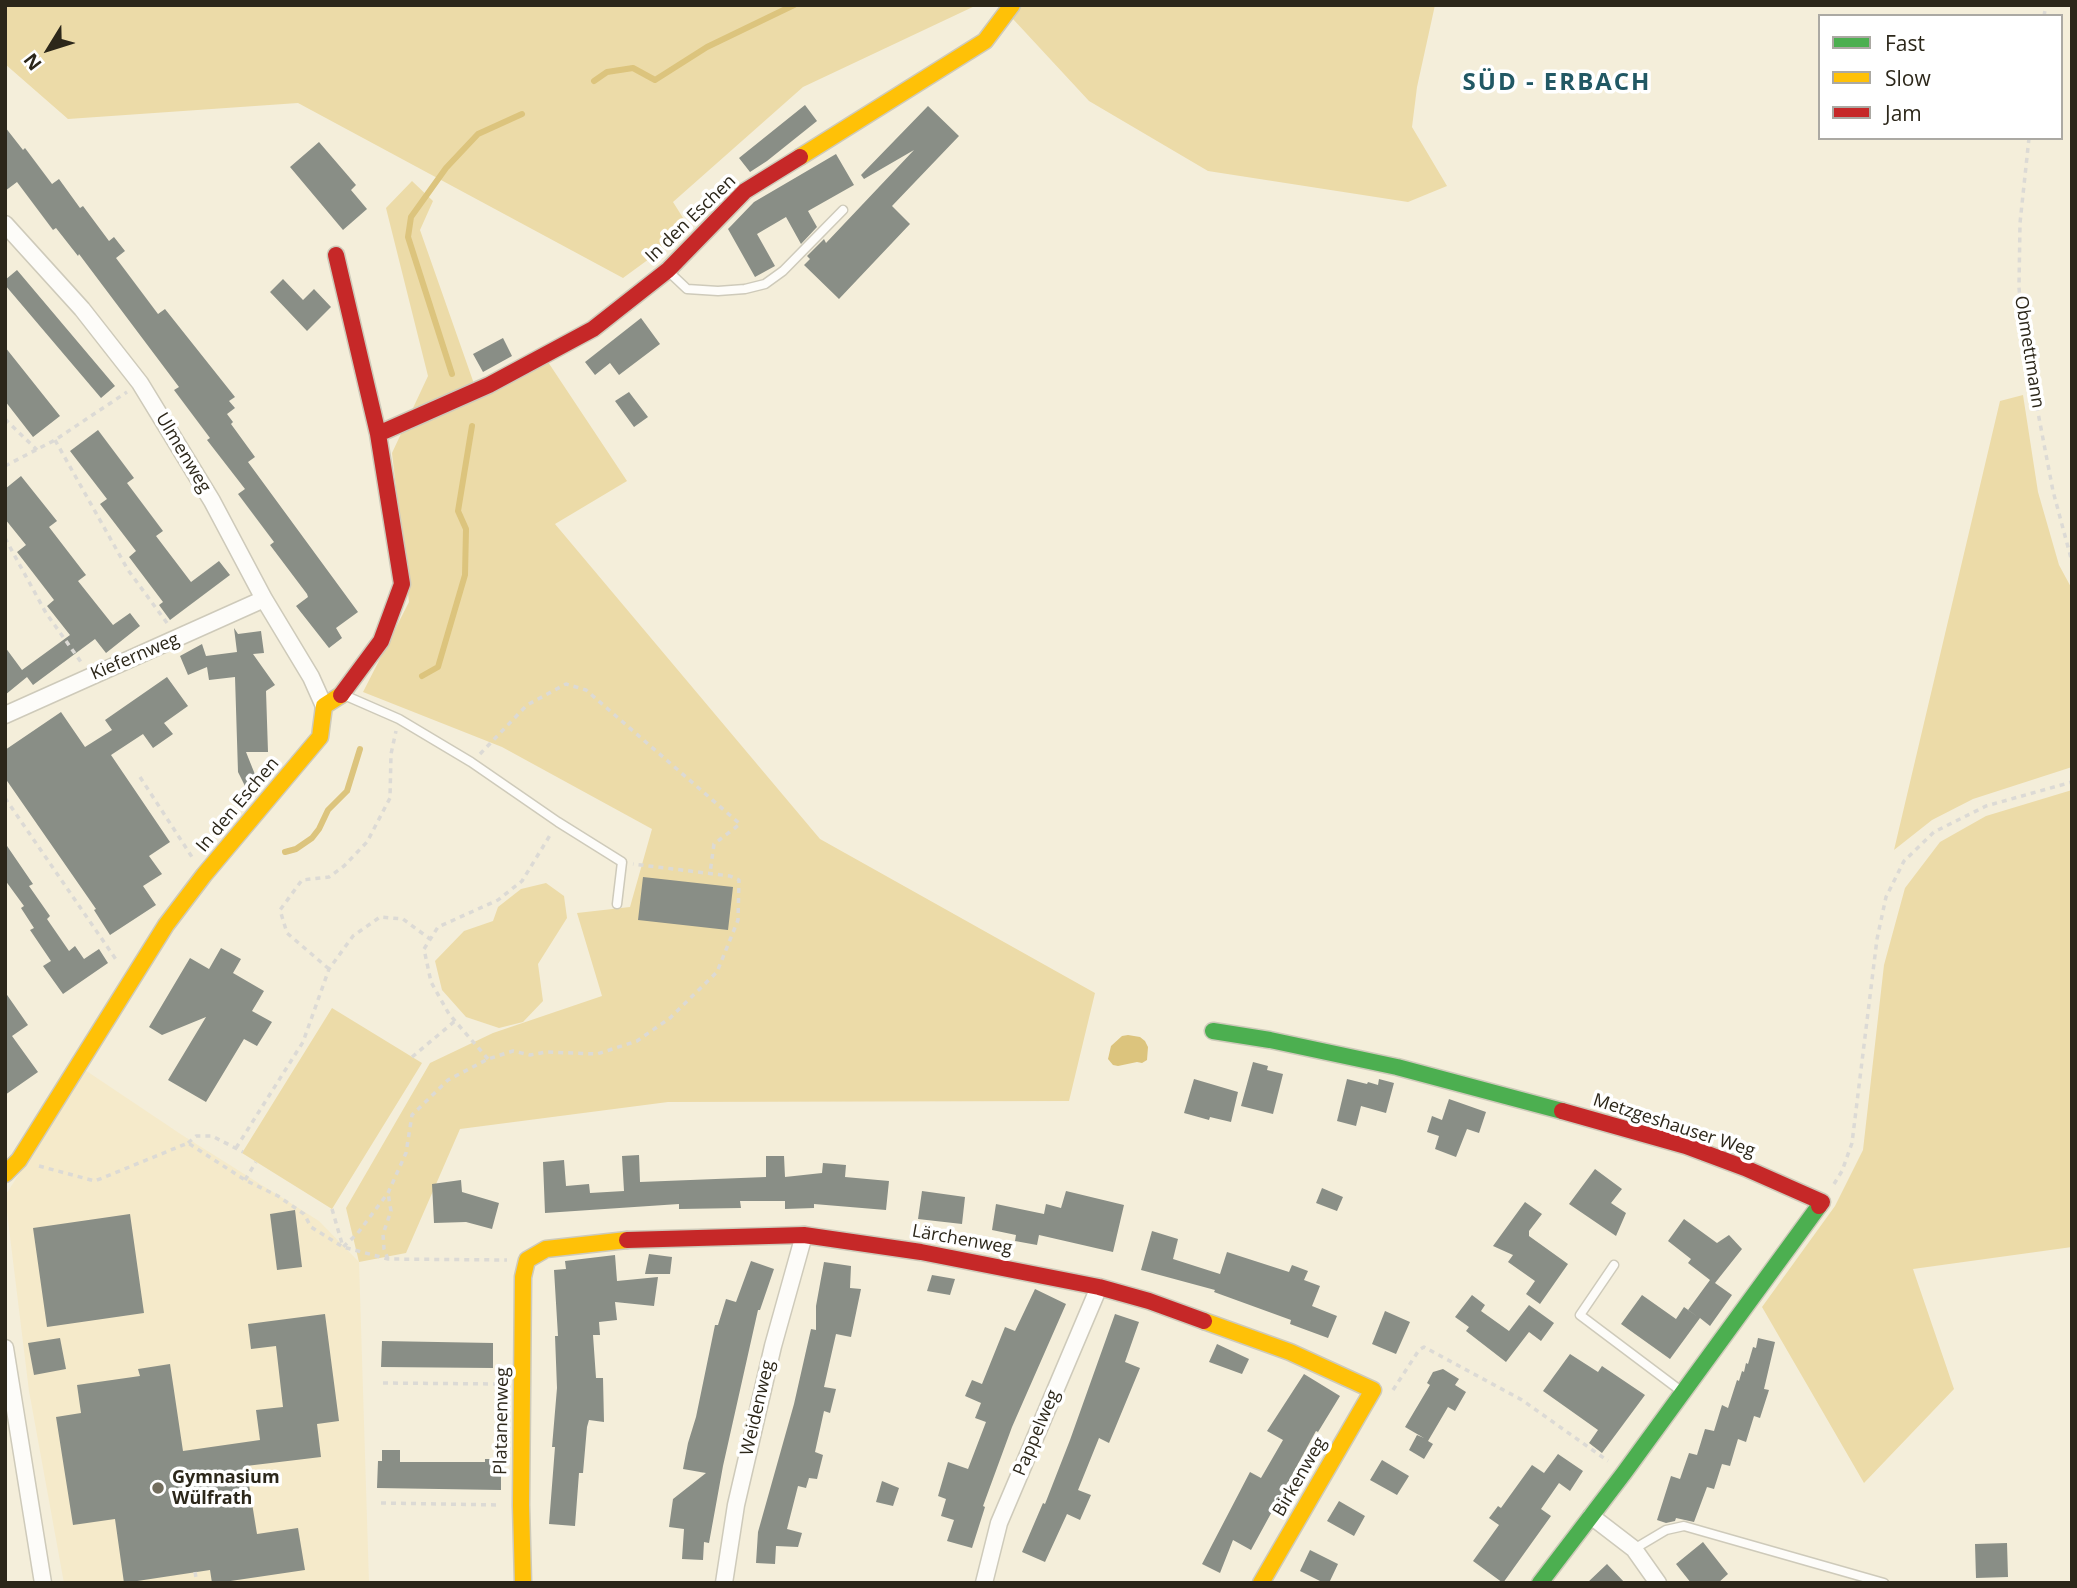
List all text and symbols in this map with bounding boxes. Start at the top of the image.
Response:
north arrow [14,14,84,84]
legend [1818,14,2063,140]
text: Fast [1885,29,1925,57]
text: N [17,48,47,76]
text: Slow [1885,64,1931,92]
district label: SÜD - ERBACH [1464,69,1650,97]
text: Jam [1885,99,1922,127]
street label: In den Eschen [641,171,741,267]
street label: Obmettmann [2009,294,2049,410]
street label: Ulmenweg [151,409,215,497]
street label: Kiefernweg [87,629,183,685]
street label: In den Eschen [192,753,284,857]
street label: Metzgeshauser Weg [1590,1090,1758,1162]
street label: Lärchenweg [910,1221,1014,1259]
street label: Weidenweg [737,1358,779,1458]
street label: Platanenweg [490,1367,514,1475]
street label: Pappelweg [1009,1387,1065,1479]
street label: Birkenweg [1269,1434,1331,1520]
place label: Gymnasium Wülfrath [172,1467,280,1510]
marker: Gymnasium Wülfrath [150,1480,166,1496]

